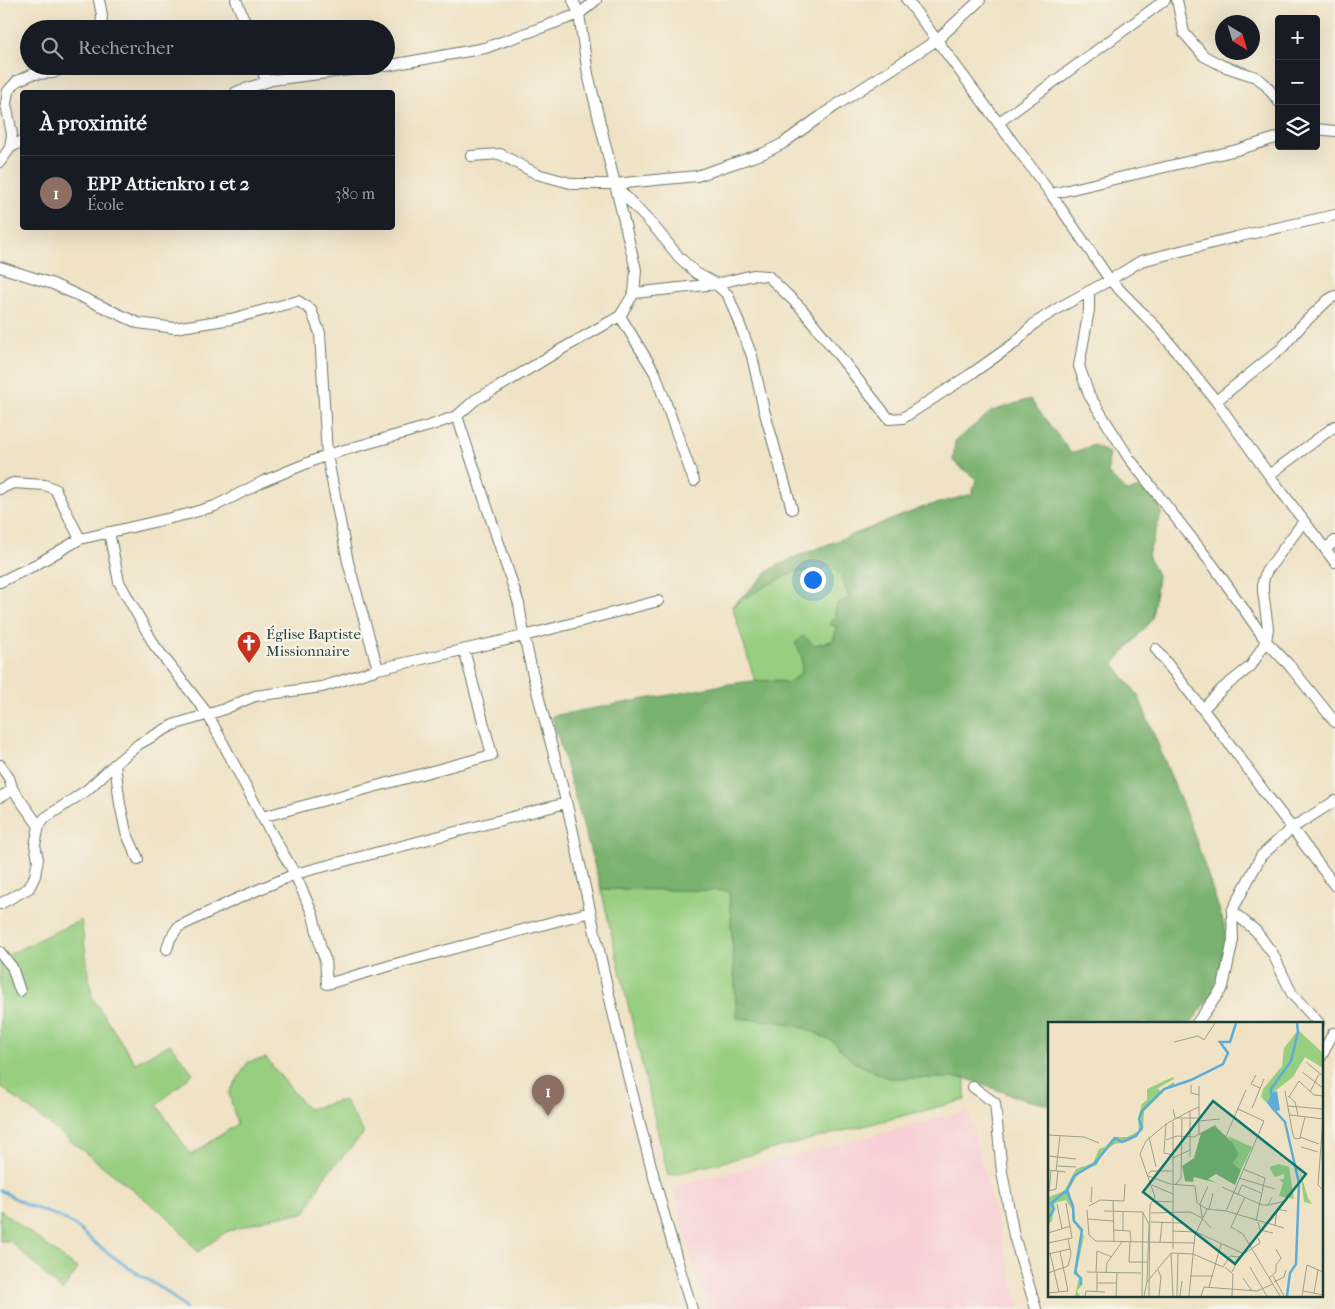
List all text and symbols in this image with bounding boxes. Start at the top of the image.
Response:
north arrow [1215,15,1260,60]
map controls [1275,15,1320,150]
button: + [1275,15,1320,60]
search box [20,20,395,75]
icon: search [38,34,66,62]
text: Rechercher [78,37,174,59]
button: − [1275,60,1320,105]
button: layers [1275,105,1320,150]
text: À proximité [40,111,147,135]
text: EPP Attienkro 1 et 2 [87,173,250,195]
text: 1 [53,184,59,203]
text: 380 m [335,184,375,203]
text: École [87,195,124,214]
your location [800,567,826,593]
place label: Église Baptiste Missionnaire [266,625,361,660]
church icon: Église Baptiste Missionnaire [236,630,262,664]
inset map [1048,1022,1322,1296]
pin: 1 [532,1075,564,1116]

